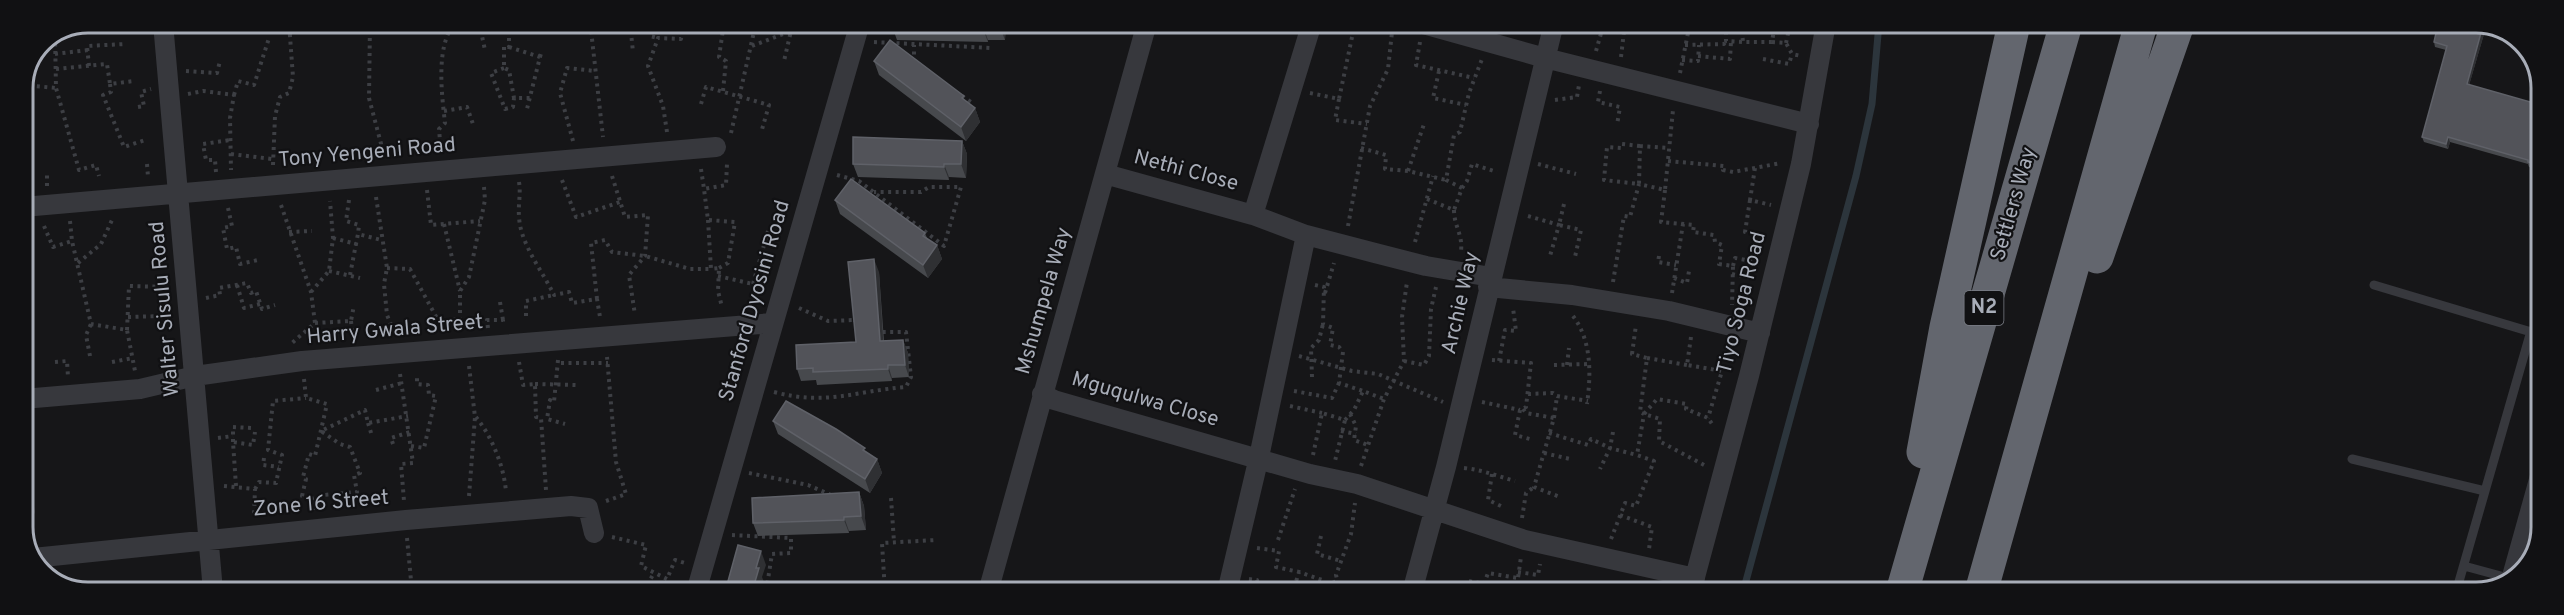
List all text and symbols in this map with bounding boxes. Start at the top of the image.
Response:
street label: Tony Yengeni Road [277,132,457,174]
street label: Nethi Close [1131,144,1241,198]
street label: Settlers Way [1985,144,2043,264]
street label: Stanford Dyosini Road [713,197,797,405]
street label: Walter Sisulu Road [144,220,186,398]
street label: Mshumpela Way [1010,224,1078,378]
street label: Tiyo Soga Road [1711,229,1773,377]
street label: Archie Way [1436,249,1486,357]
road number: N2 [1964,291,2004,325]
street label: Harry Gwala Street [306,309,484,351]
street label: Mguqulwa Close [1068,366,1222,434]
street label: Zone 16 Street [252,485,390,523]

